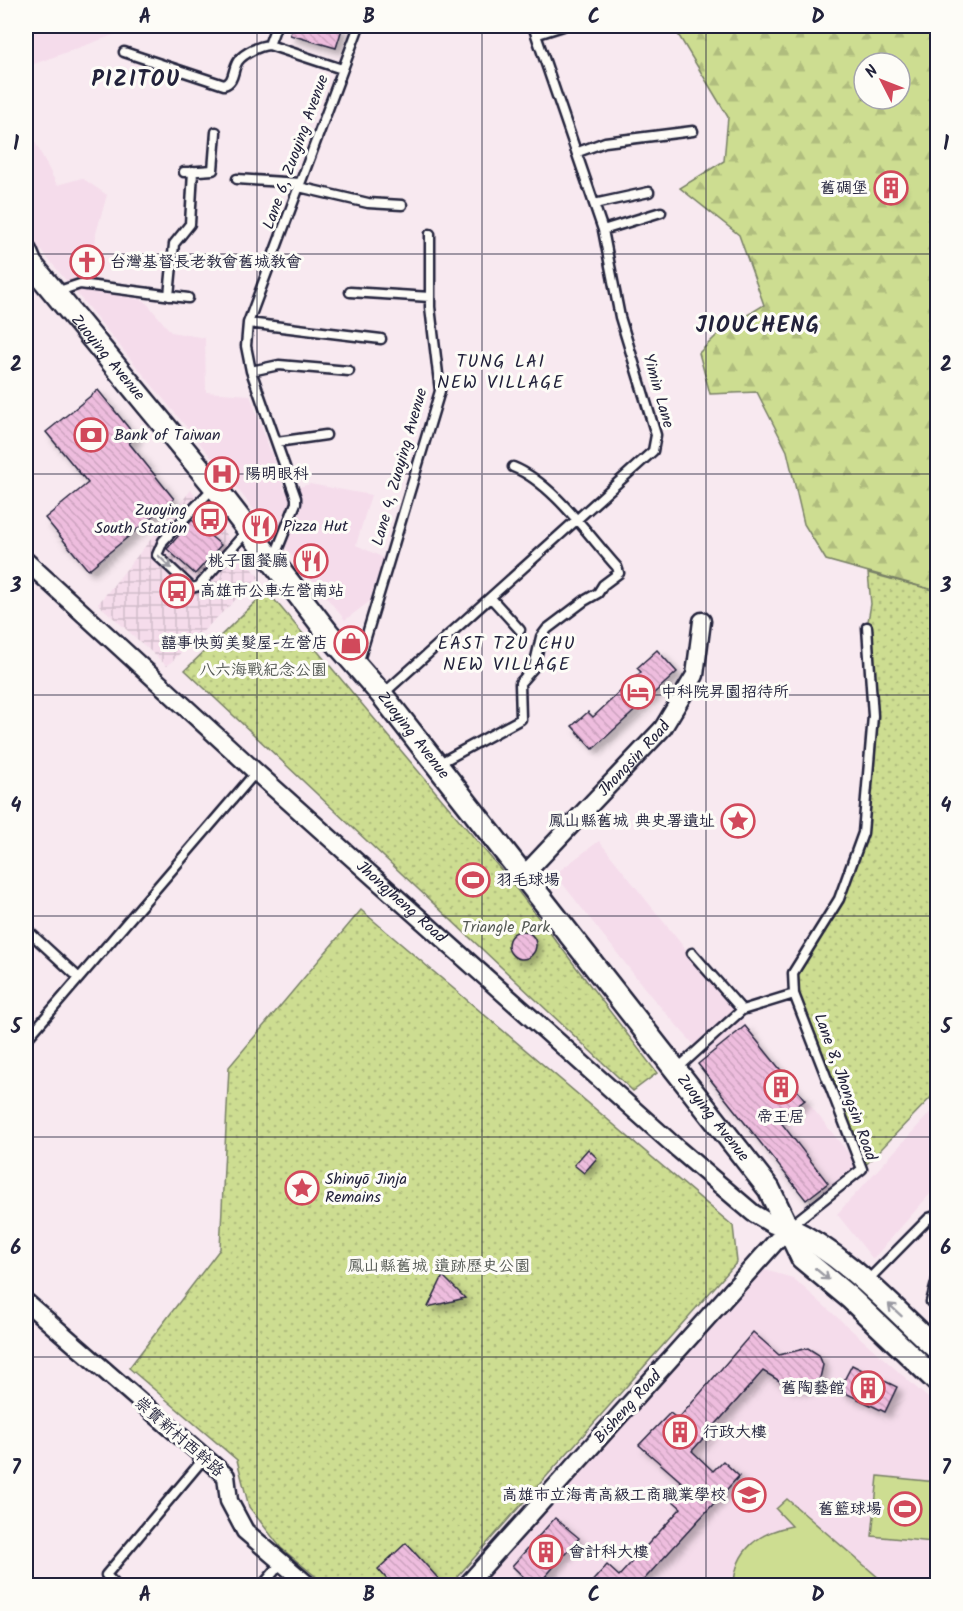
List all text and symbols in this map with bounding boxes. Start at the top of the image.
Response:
text: A [139,2,151,34]
text: B [363,2,375,34]
text: C [588,2,600,34]
text: D [811,2,825,34]
north arrow [852,51,912,111]
text: N [859,60,885,84]
district label: PIZITOU [91,63,181,98]
street label: Lane 6, Zuoying Avenue [256,71,336,233]
text: 1 [13,129,19,161]
text: 1 [943,129,949,161]
building icon: 舊碉堡 [873,170,909,206]
place label: 舊碉堡 [820,176,868,201]
church icon: 台灣基督長老教會舊城教會 [69,244,105,280]
place label: 台灣基督長老教會舊城教會 [110,250,302,275]
street label: Zuoying Avenue [65,309,151,406]
district label: JIOUCHENG [696,309,820,344]
district label: TUNG LAI NEW VILLAGE [437,348,565,398]
text: 2 [10,350,22,382]
text: 2 [940,350,952,382]
street label: Yimin Lane [635,351,681,431]
street label: Lane 4, Zuoying Avenue [366,385,434,549]
bank icon: Bank of Taiwan [73,417,109,453]
place label: Bank of Taiwan [114,423,221,448]
hospital icon: 陽明眼科 [204,456,240,492]
place label: 陽明眼科 [245,462,309,487]
place label: Zuoying South Station [94,498,187,541]
bus stop icon: Zuoying South Station [192,501,228,537]
restaurant icon: Pizza Hut [242,508,278,544]
place label: Pizza Hut [283,514,349,539]
restaurant icon: 桃子園餐廳 [293,543,329,579]
place label: 桃子園餐廳 [208,549,288,574]
one-way arrow [157,555,172,569]
text: 3 [10,571,22,603]
text: 3 [940,571,952,603]
bus stop icon: 高雄市公車左營南站 [159,573,195,609]
place label: 高雄市公車左營南站 [200,579,344,604]
shop icon: 囍事快剪美髮屋-左營店 [333,625,369,661]
district label: EAST TZU CHU NEW VILLAGE [438,630,576,680]
place label: 囍事快剪美髮屋-左營店 [161,631,328,656]
park label: 八六海戰紀念公園 [199,658,327,683]
hotel icon: 中科院昇園招待所 [620,674,656,710]
place label: 中科院昇園招待所 [661,680,789,705]
street label: Zuoying Avenue [371,686,456,785]
street label: Jhongsin Road [592,715,678,802]
text: 4 [11,791,22,823]
text: 4 [941,791,952,823]
place icon: 鳳山縣舊城 典史署遺址 [720,803,756,839]
place label: 鳳山縣舊城 典史署遺址 [549,809,715,834]
street label: Jhongjheng Road [350,855,453,950]
sports icon: 羽毛球場 [455,862,491,898]
place label: 羽毛球場 [496,868,560,893]
park label: Triangle Park [462,915,550,940]
street label: Lane 8, Jhongsin Road [807,1010,884,1165]
text: 5 [10,1012,23,1044]
text: 5 [940,1012,953,1044]
street label: Zuoying Avenue [671,1068,756,1167]
building icon: 帝王居 [763,1069,799,1105]
place label: 帝王居 [757,1105,805,1130]
place label: Shinyō Jinja Remains [325,1167,407,1210]
place icon: Shinyō Jinja Remains [284,1170,320,1206]
text: 6 [11,1233,22,1265]
text: 6 [941,1233,952,1265]
park label: 鳳山縣舊城 遺跡歷史公園 [348,1254,530,1279]
one-way arrow [814,1268,830,1281]
one-way arrow [887,1303,902,1317]
street label: Bisheng Road [588,1364,668,1449]
building icon: 舊陶藝館 [850,1370,886,1406]
place label: 舊陶藝館 [781,1376,845,1401]
street label: 崇實新村西幹路 [129,1391,229,1483]
building icon: 行政大樓 [662,1414,698,1450]
place label: 行政大樓 [703,1420,767,1445]
text: 7 [11,1453,21,1485]
text: 7 [941,1453,951,1485]
school or university icon: 高雄市立海青高級工商職業學校 [731,1477,767,1513]
place label: 高雄市立海青高級工商職業學校 [502,1483,726,1508]
sports icon: 舊籃球場 [887,1491,923,1527]
place label: 舊籃球場 [818,1497,882,1522]
building icon: 會計科大樓 [528,1534,564,1570]
place label: 會計科大樓 [569,1540,649,1565]
text: A [139,1580,151,1611]
text: B [363,1580,375,1611]
text: C [588,1580,600,1611]
text: D [811,1580,825,1611]

